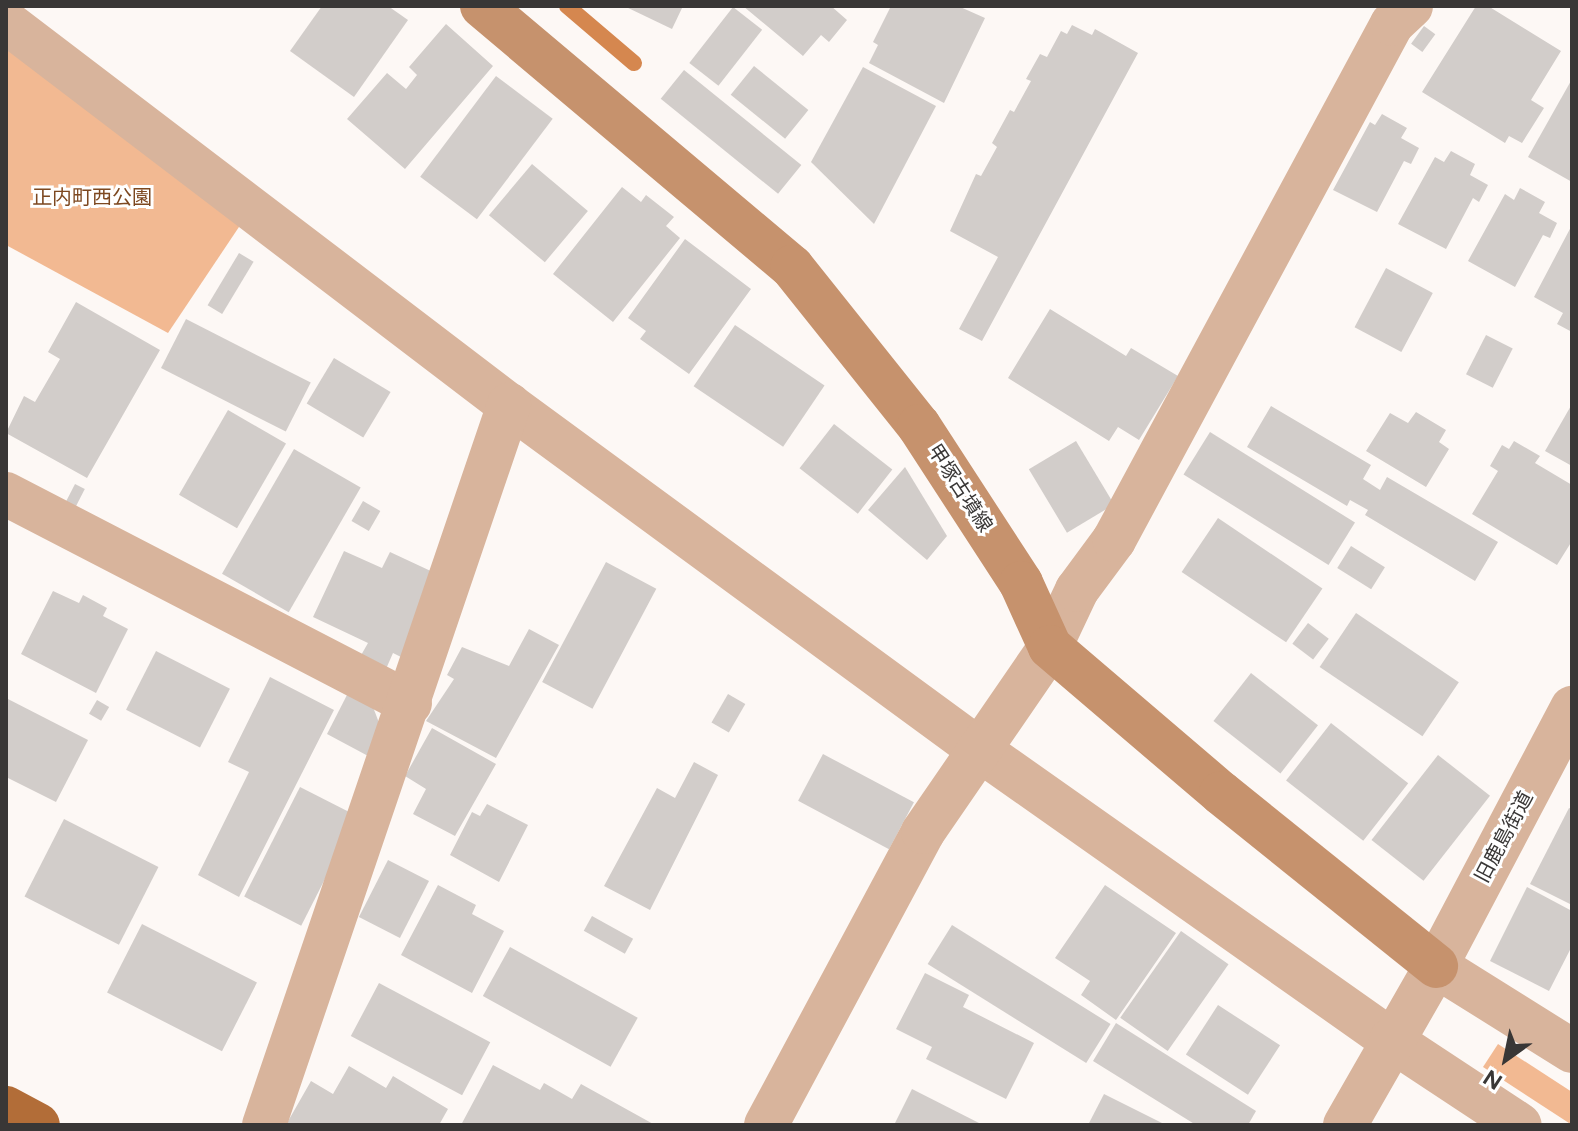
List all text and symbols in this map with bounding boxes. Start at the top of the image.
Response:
park label: 正内町西公園 [32,185,152,209]
street label: 甲塚古墳線 [923,440,997,536]
street label: 旧鹿島街道 [1470,787,1538,887]
north arrow [1466,1019,1546,1099]
text: N [1478,1064,1507,1096]

